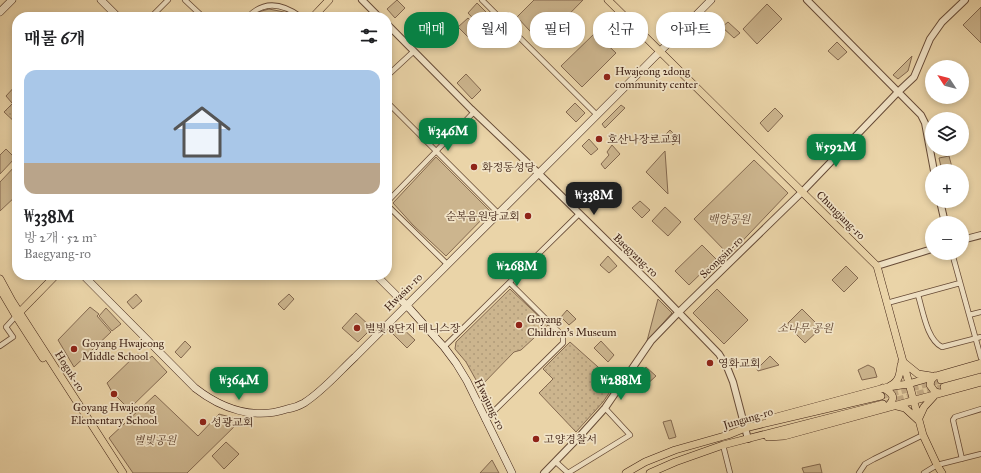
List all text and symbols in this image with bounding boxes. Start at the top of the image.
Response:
chip: 매매 [404,12,459,48]
chip: 월세 [467,12,522,48]
chip: 필터 [530,12,585,48]
chip: 신규 [593,12,648,48]
chip: 아파트 [656,12,725,48]
icon: filters [358,25,380,47]
text: 매물 6개 [24,28,86,49]
north arrow [925,60,969,104]
map controls [925,60,969,260]
place label: Hwajeong 2dong community center [615,65,698,91]
marker: Hwajeong 2dong community center [602,72,612,82]
icon: home [166,96,238,168]
button: layers [925,112,969,156]
pin: ₩346M [420,118,476,152]
text: ₩346M [428,123,468,139]
place label: 호산나장로교회 [607,133,681,146]
marker: 호산나장로교회 [594,134,604,144]
pin: ₩592M [808,134,864,168]
text: ₩592M [816,139,856,155]
place label: 화정동성당 [482,161,536,174]
marker: 화정동성당 [469,162,479,172]
button: + [925,164,969,208]
pin: ₩338M [566,182,622,216]
text: ₩338M [575,187,613,203]
street label: Chungjang-ro [814,188,868,243]
text: ₩338M [24,206,74,227]
place label: 순복음원당교회 [446,210,520,223]
marker: 순복음원당교회 [523,211,533,221]
park label: 백양공원 [708,213,752,226]
button: − [925,216,969,260]
text: 방 2개 · 52 m² [24,230,97,246]
street label: Baegyang-ro [611,231,661,280]
street label: Seongsin-ro [697,233,746,281]
text: Baegyang-ro [24,246,91,262]
pin: ₩268M [489,253,545,287]
text: ₩268M [496,258,538,274]
street label: Hwasin-ro [382,270,425,314]
place label: Goyang Children’s Museum [527,313,617,339]
marker: Goyang Children’s Museum [514,320,524,330]
place label: 별빛 8단지 테니스장 [365,322,461,335]
park label: 소나무 공원 [777,322,834,335]
marker: 별빛 8단지 테니스장 [352,323,362,333]
place label: Goyang Hwajeong Middle School [82,337,165,363]
marker: Goyang Hwajeong Middle School [69,344,79,354]
street label: Hoguk-ro [52,349,87,394]
place label: 영화교회 [718,357,761,370]
marker: 영화교회 [705,358,715,368]
pin: ₩364M [211,367,267,401]
pin: ₩288M [593,367,649,401]
text: ₩364M [219,372,259,388]
text: ₩288M [600,372,642,388]
street label: Hwajung-ro [472,377,508,432]
marker: Goyang Hwajeong Elementary School [109,389,119,399]
place label: Goyang Hwajeong Elementary School [71,401,157,427]
street label: Jungang-ro [721,405,775,433]
place label: 성광교회 [211,416,254,429]
marker: 성광교회 [198,417,208,427]
place label: 고양경찰서 [544,433,597,446]
park label: 별빛공원 [134,434,178,447]
marker: 고양경찰서 [531,434,541,444]

